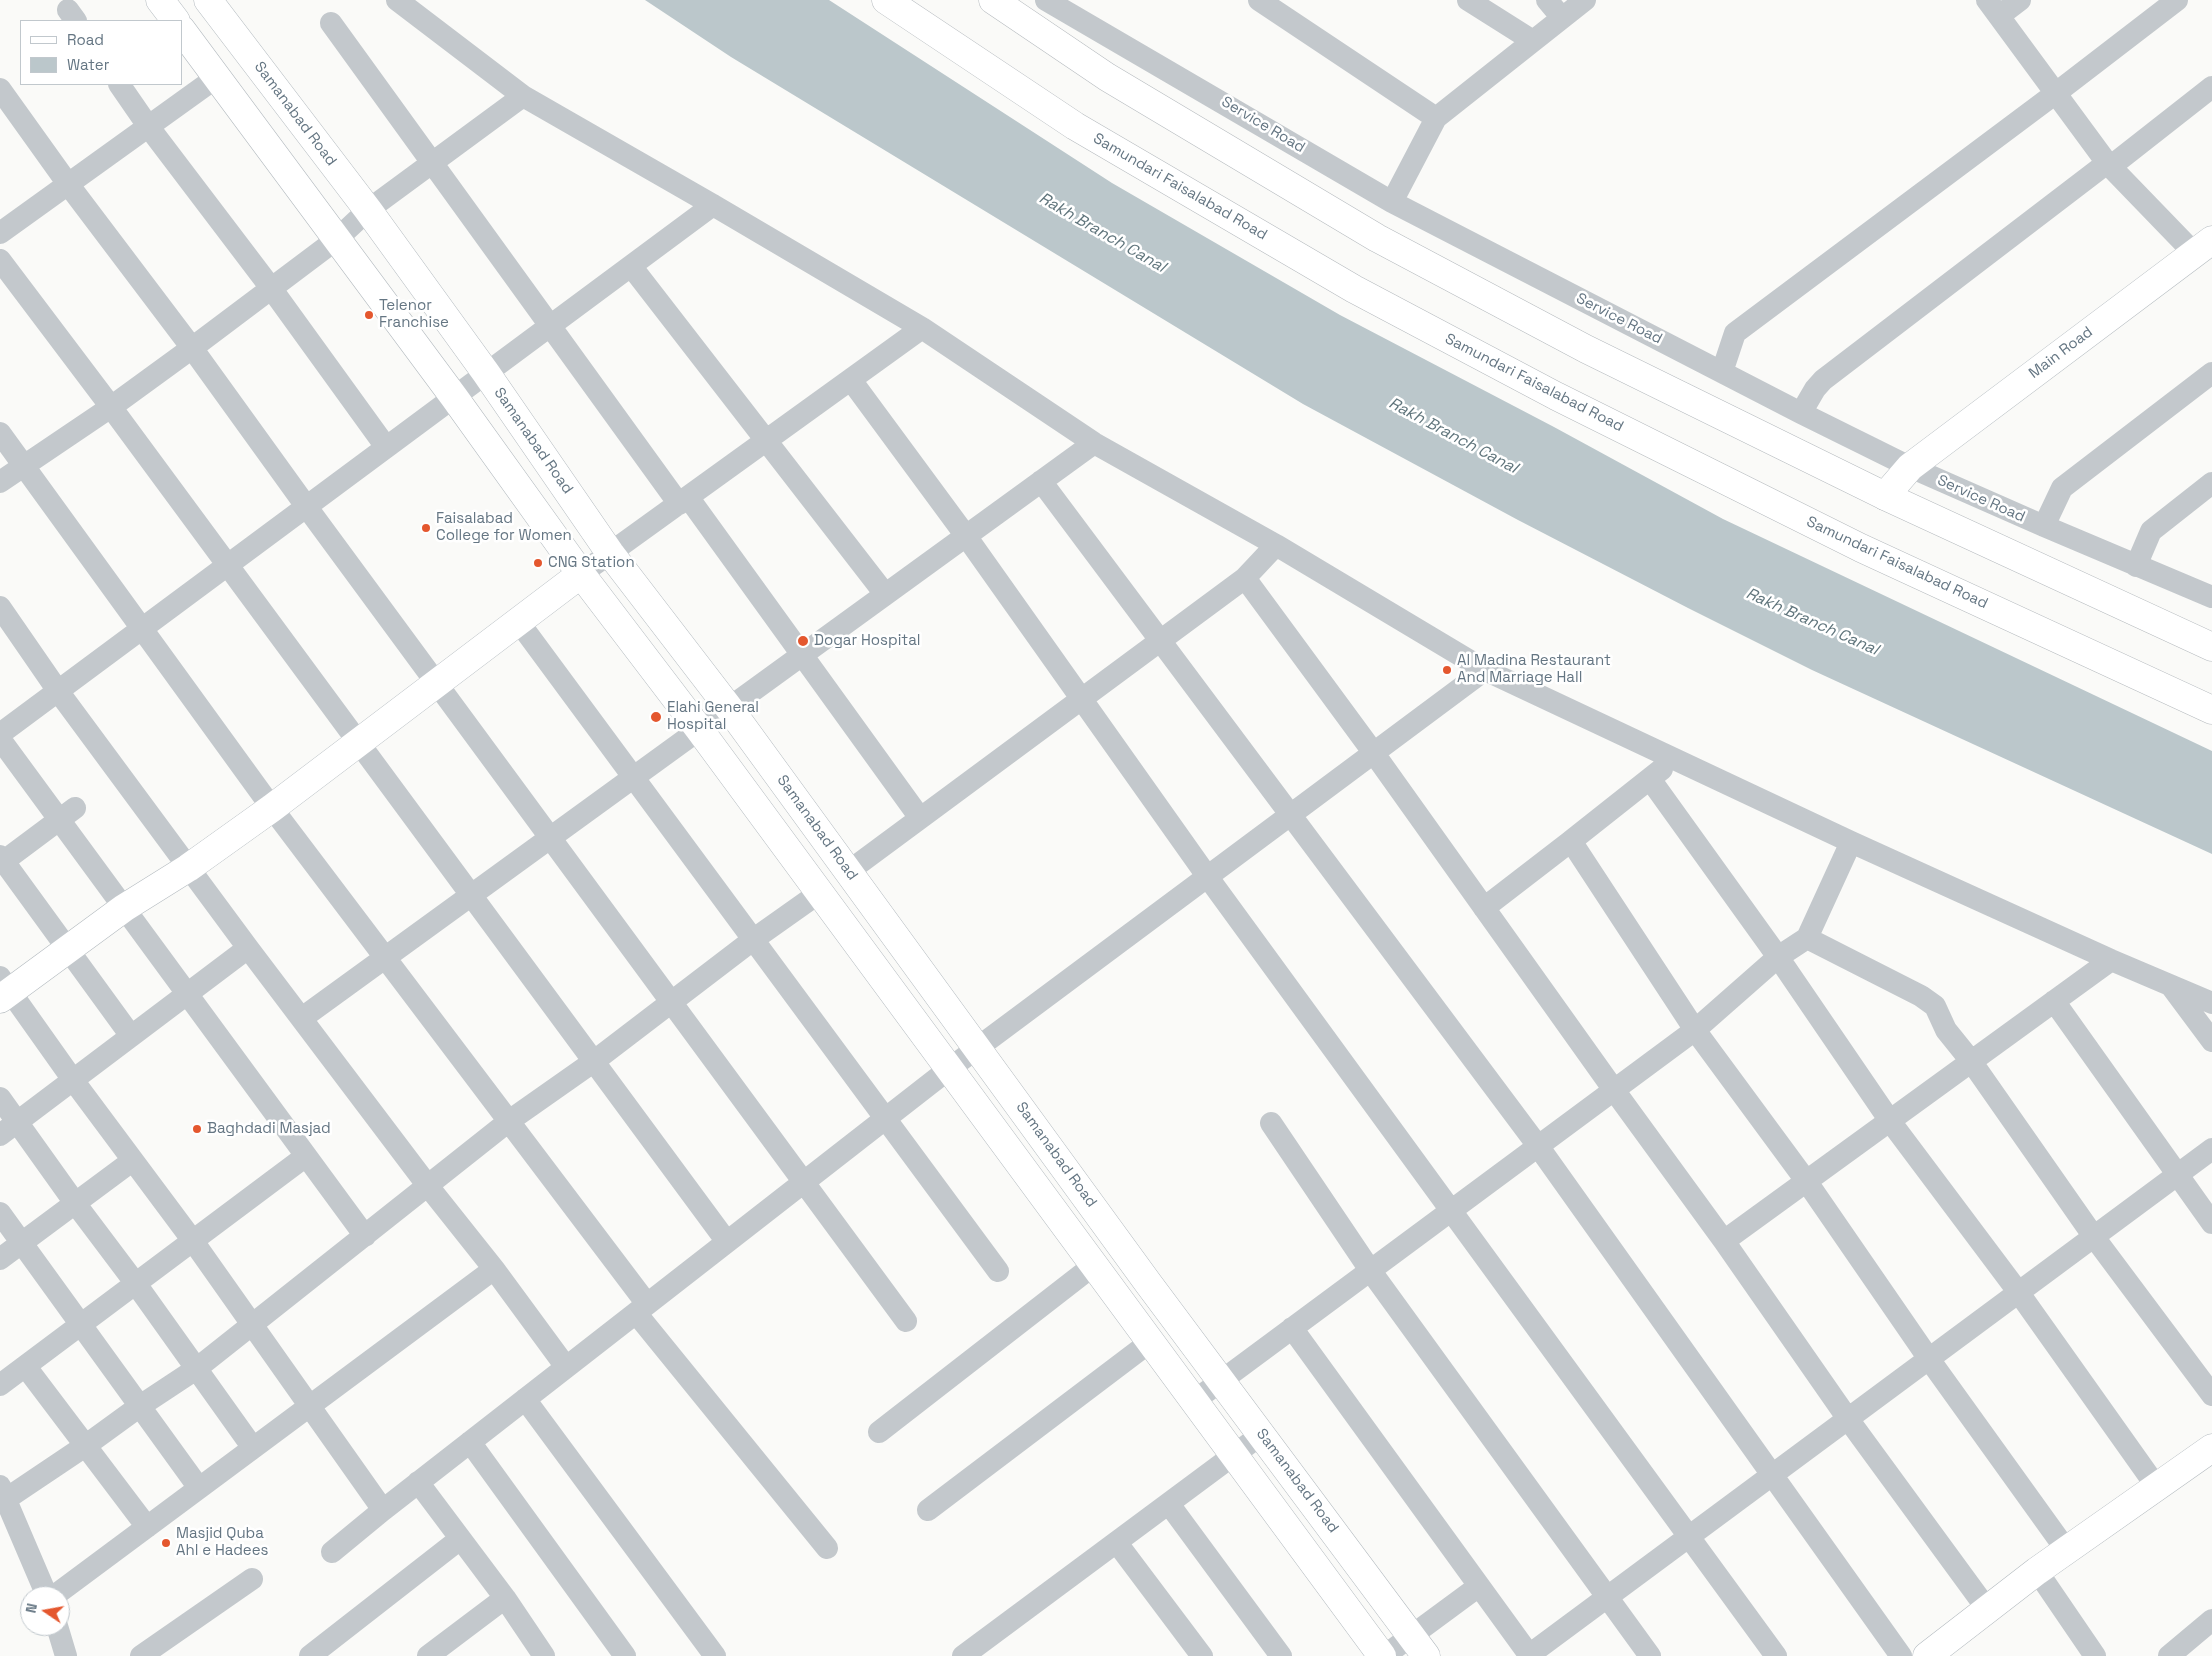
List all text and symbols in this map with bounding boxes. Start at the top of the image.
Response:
legend [20,20,182,85]
text: Road [67,30,104,49]
text: Water [67,55,109,74]
street label: Samanabad Road [250,58,340,170]
street label: Service Road [1218,93,1308,157]
street label: Samundari Faisalabad Road [1090,130,1270,244]
water label: Rakh Branch Canal [1035,189,1169,277]
street label: Service Road [1573,290,1665,348]
place label: Telenor Franchise [379,297,449,332]
marker: Telenor Franchise [363,309,375,321]
street label: Main Road [2026,323,2096,383]
street label: Samundari Faisalabad Road [1442,330,1626,436]
street label: Samanabad Road [490,384,576,498]
water label: Rakh Branch Canal [1385,394,1521,478]
street label: Service Road [1934,472,2028,526]
place label: Faisalabad College for Women [436,510,572,545]
street label: Samundari Faisalabad Road [1804,513,1990,613]
marker: Faisalabad College for Women [420,522,432,534]
place label: CNG Station [548,554,635,572]
marker: CNG Station [532,557,544,569]
water label: Rakh Branch Canal [1743,584,1881,660]
place label: Dogar Hospital [814,632,920,650]
marker: Dogar Hospital [796,634,810,648]
place label: Al Madina Restaurant And Marriage Hall [1457,652,1611,687]
marker: Al Madina Restaurant And Marriage Hall [1441,664,1453,676]
place label: Elahi General Hospital [667,699,759,734]
marker: Elahi General Hospital [649,710,663,724]
street label: Samanabad Road [773,772,861,884]
street label: Samanabad Road [1012,1099,1100,1211]
place label: Baghdadi Masjad [207,1120,331,1138]
marker: Baghdadi Masjad [191,1123,203,1135]
street label: Samanabad Road [1252,1425,1342,1537]
place label: Masjid Quba Ahl e Hadees [176,1525,268,1560]
marker: Masjid Quba Ahl e Hadees [160,1537,172,1549]
north arrow [20,1586,70,1636]
text: N [22,1602,41,1615]

